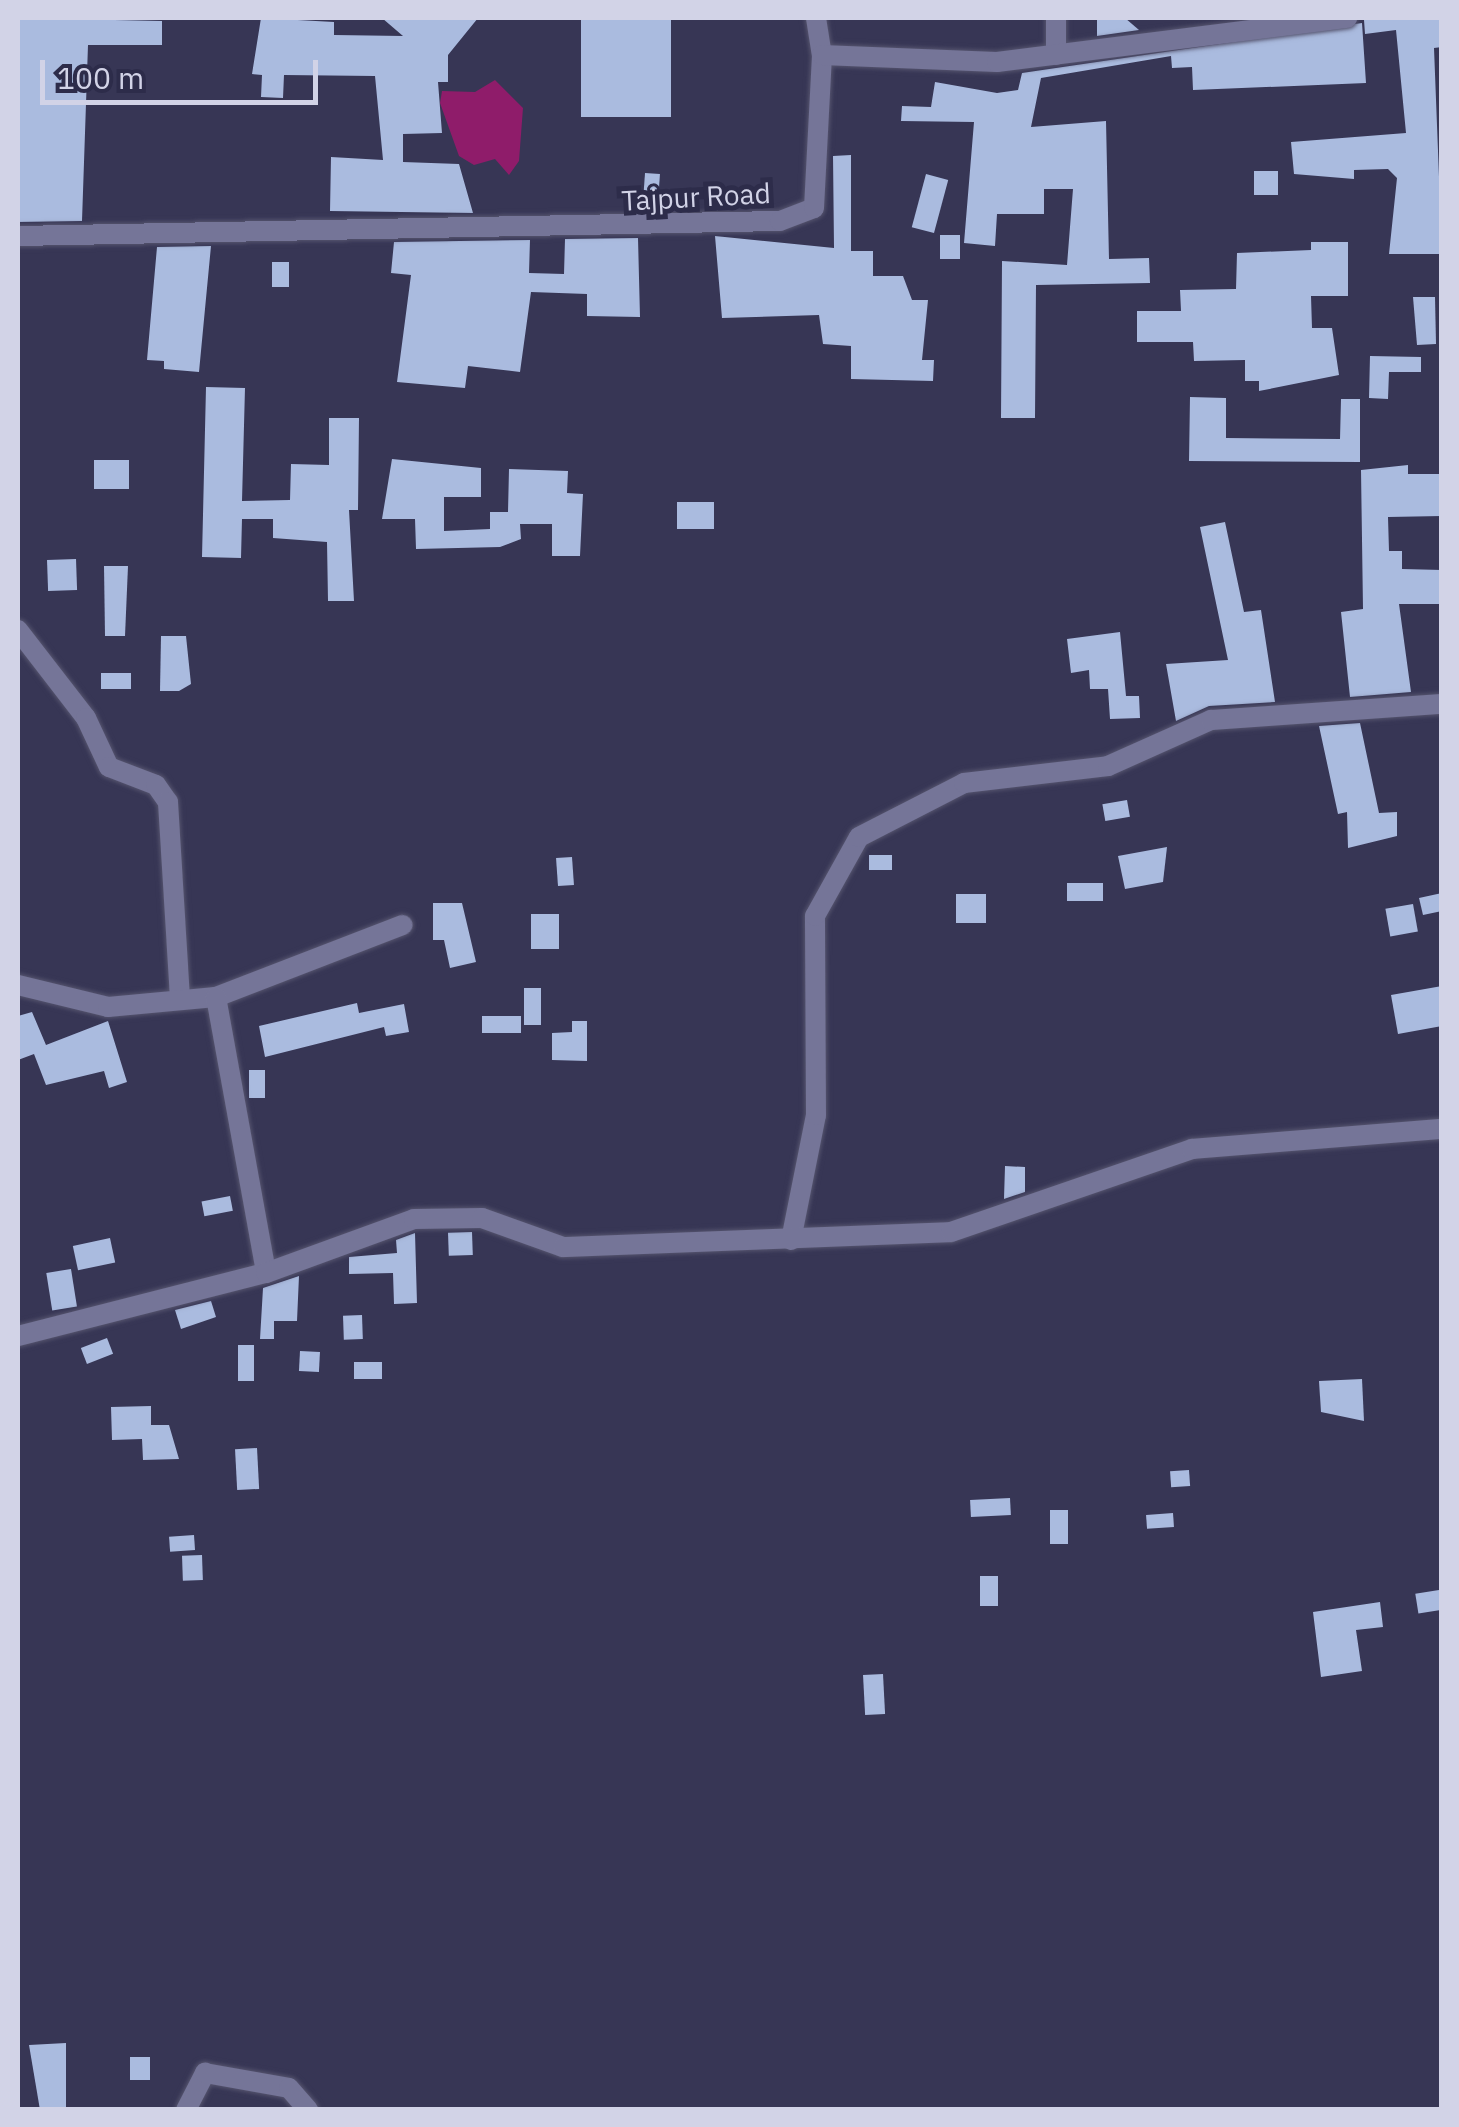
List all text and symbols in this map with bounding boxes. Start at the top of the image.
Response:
scale bar [45,40,322,102]
text: 100 m [57,58,144,97]
street label: Tajpur Road [621,176,771,218]

